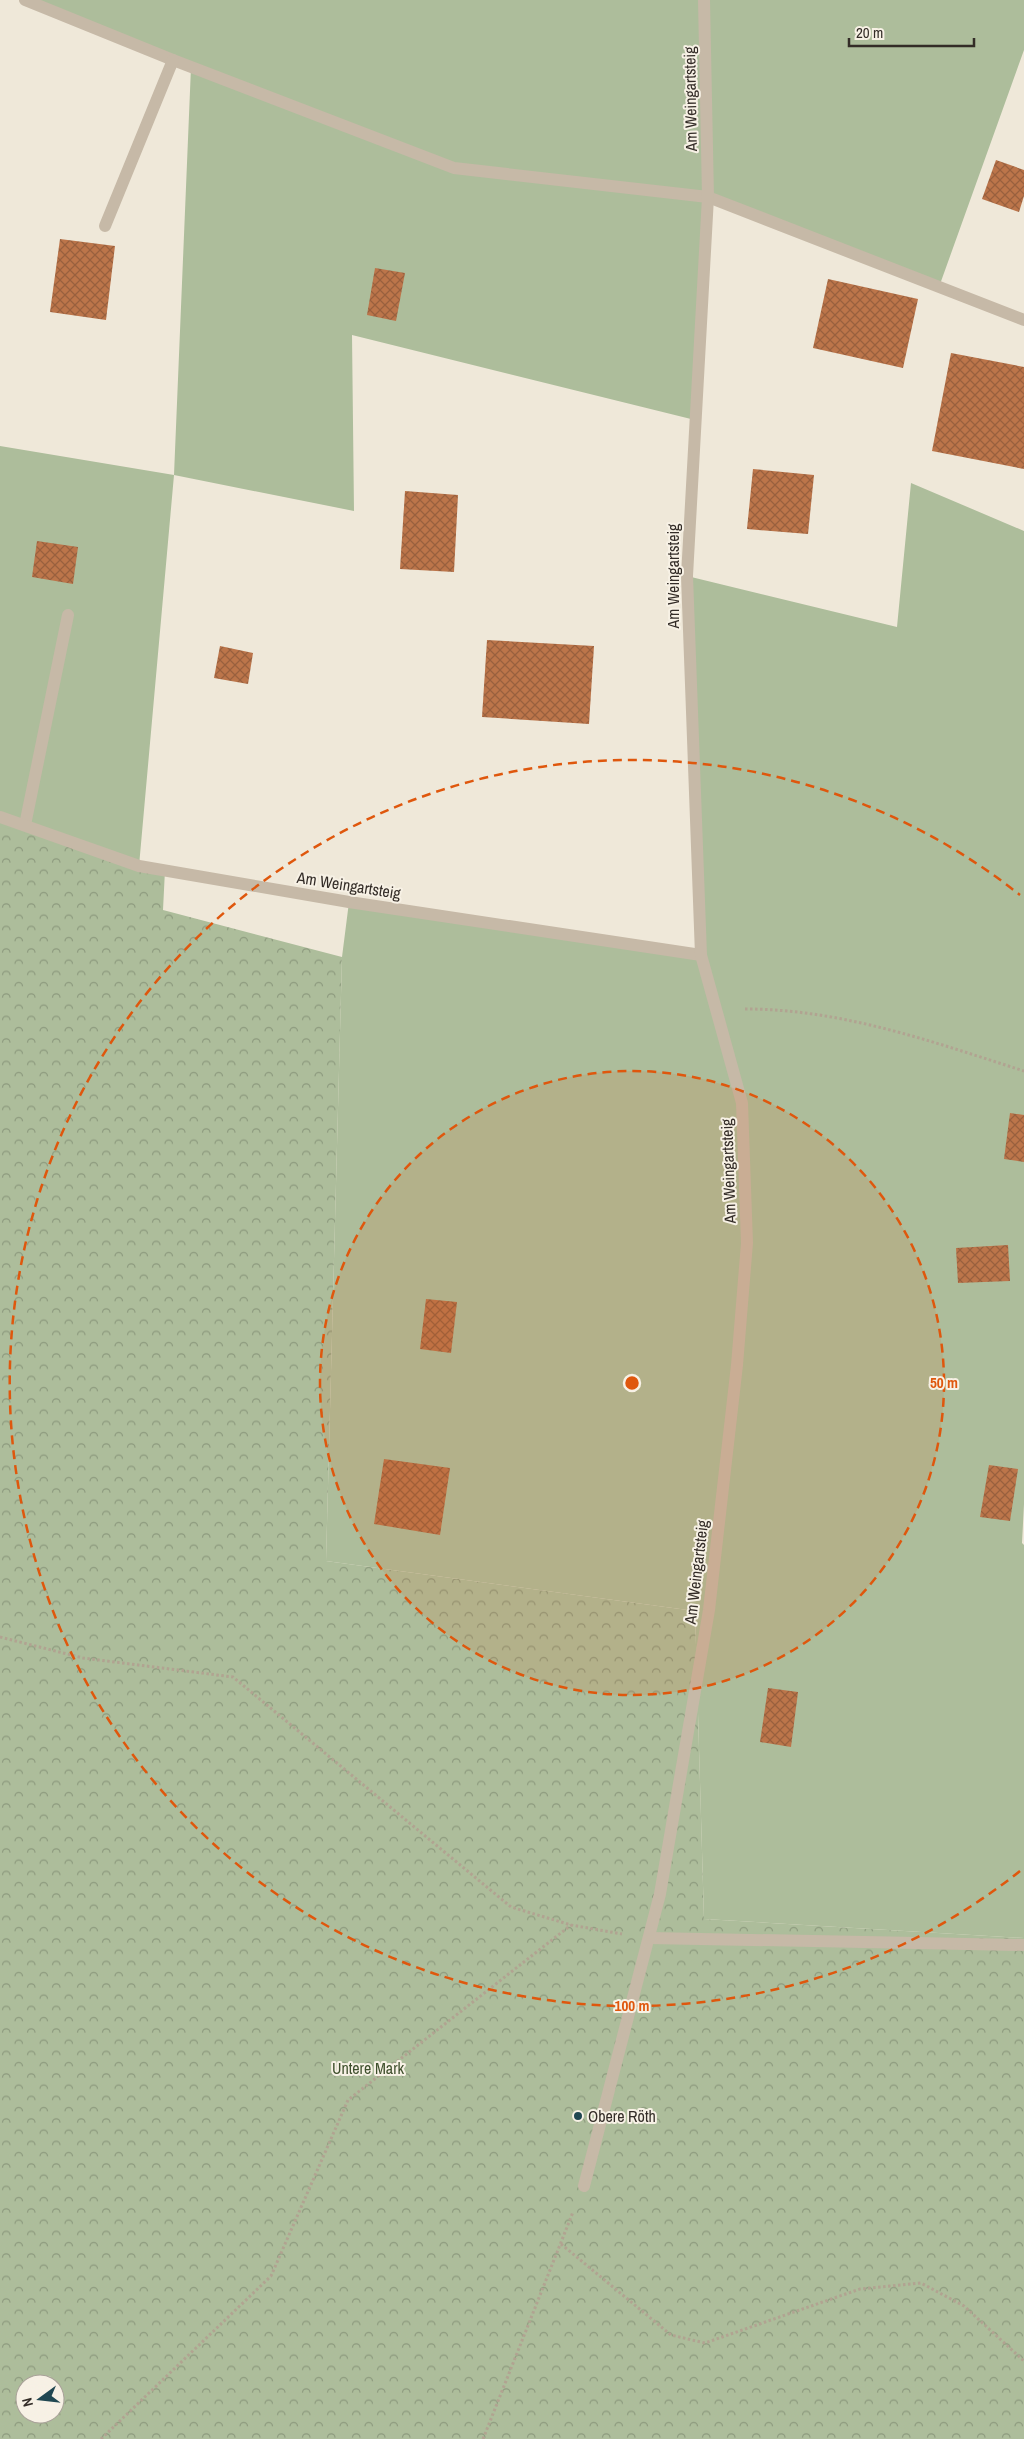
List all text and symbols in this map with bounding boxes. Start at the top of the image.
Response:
scale bar [849,15,974,47]
text: 20 m [856,22,883,43]
street label: Am Weingartsteig [678,46,702,153]
street label: Am Weingartsteig [662,523,684,629]
street label: Am Weingartsteig [295,866,403,904]
street label: Am Weingartsteig [715,1118,741,1225]
text: 50 m [930,1372,958,1393]
centre of rings [623,1374,641,1392]
street label: Am Weingartsteig [679,1518,713,1626]
text: 100 m [615,1995,649,2016]
park label: Untere Mark [332,2057,405,2079]
place label: Obere Röth [588,2105,656,2127]
marker: Obere Röth [572,2110,584,2122]
north arrow [15,2374,65,2424]
text: N [18,2396,37,2409]

